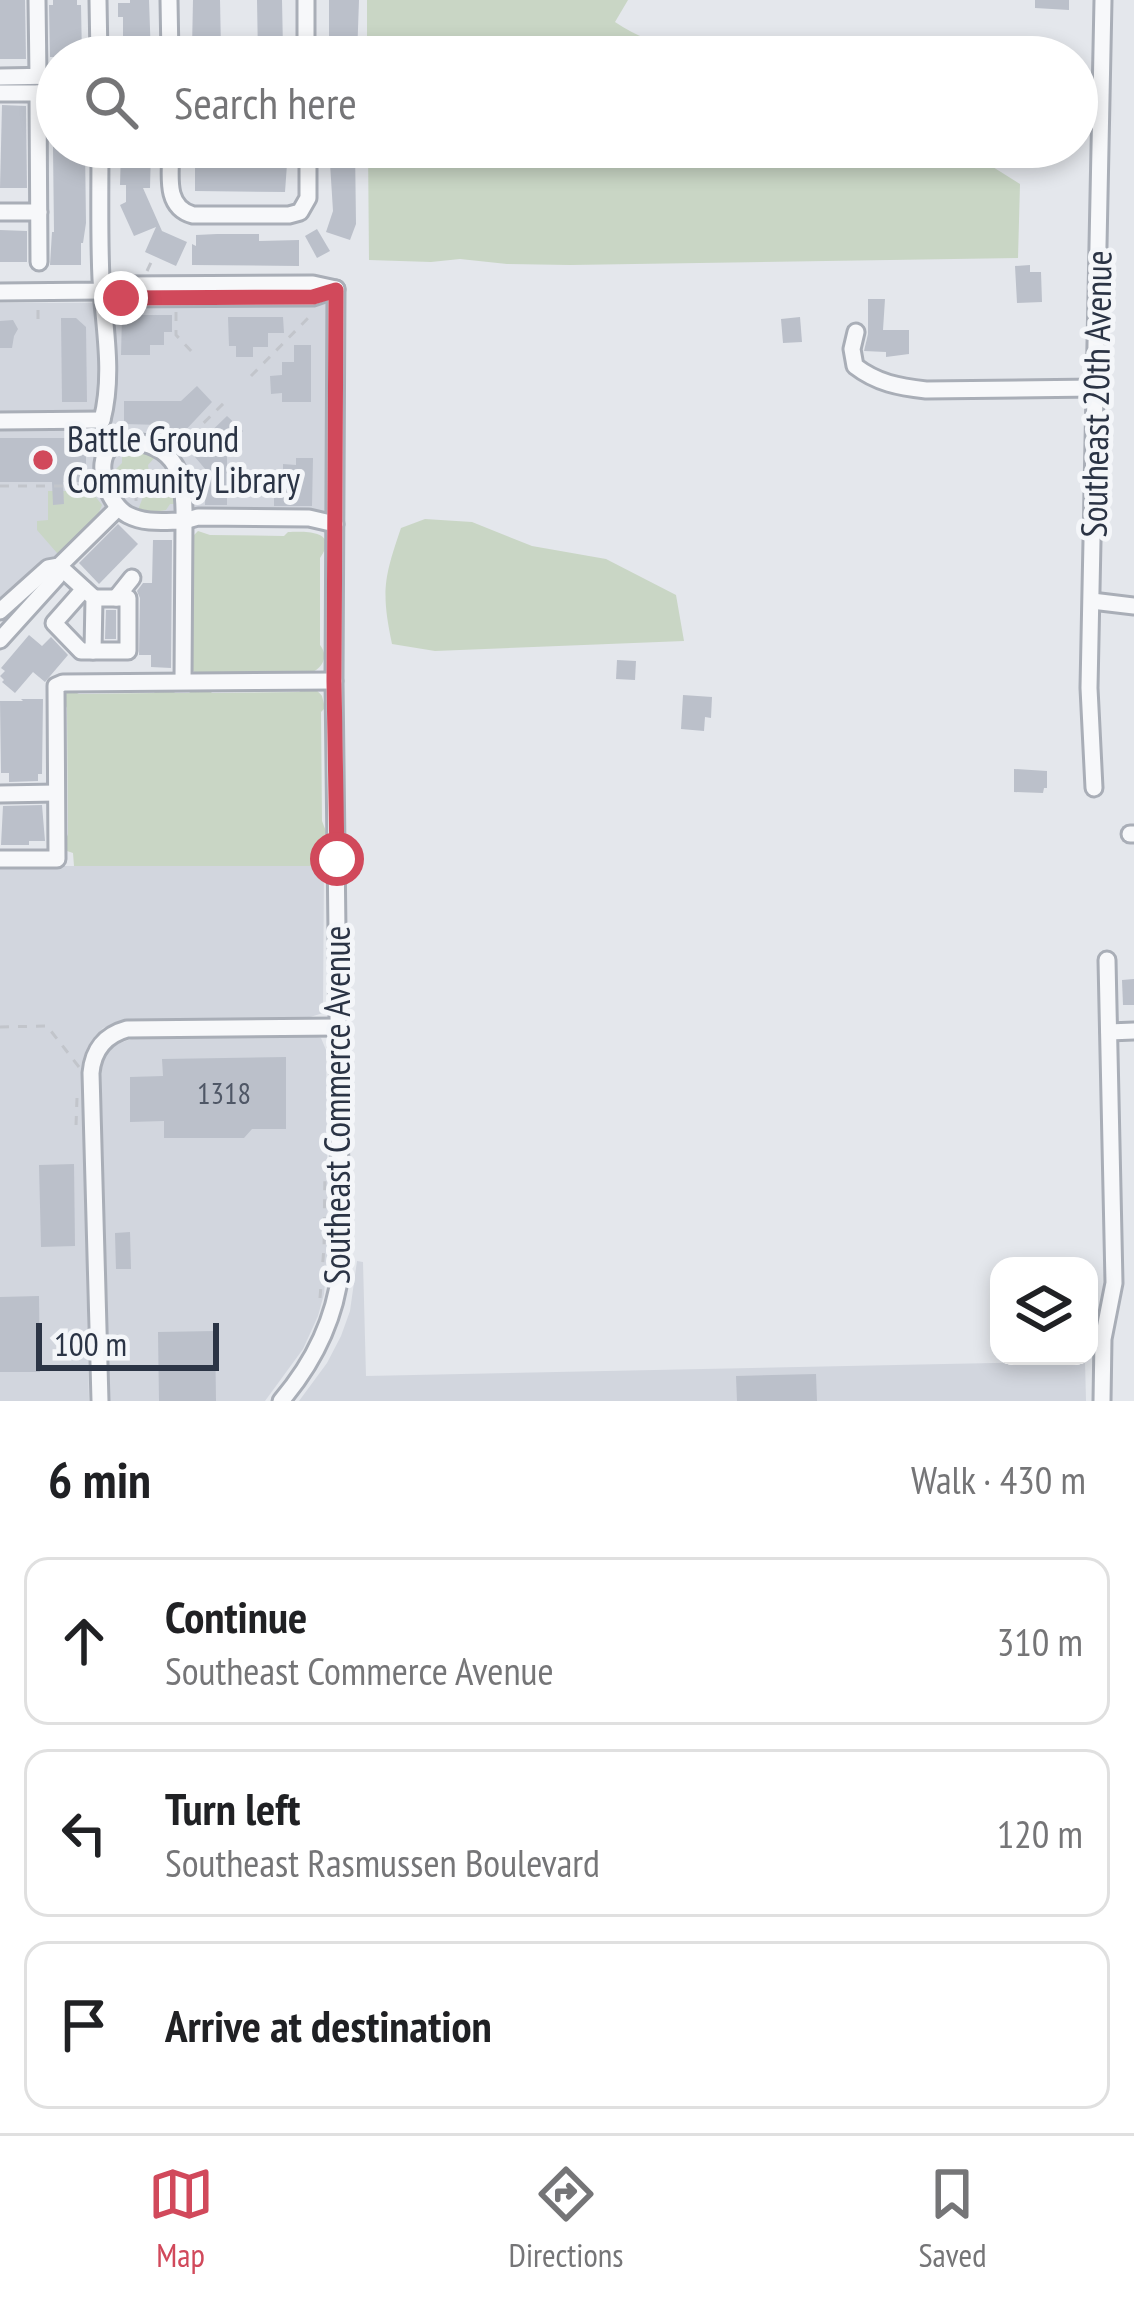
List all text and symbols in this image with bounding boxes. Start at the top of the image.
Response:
search box [36,36,1098,168]
icon: search [78,69,144,135]
text: Search here [174,73,357,131]
street label: Southeast 20th Avenue [1069,250,1122,538]
route end [94,271,148,325]
place label: Battle Ground Community Library [67,415,300,503]
marker: Battle Ground Community Library [30,447,56,473]
route start [310,832,364,886]
street label: Southeast Commerce Avenue [313,926,360,1284]
house number: 1318 [197,1073,251,1112]
map controls [990,1257,1098,1365]
button: layers [990,1257,1098,1365]
scale bar [36,1317,219,1370]
text: 100 m [54,1322,127,1365]
text: 6 min [48,1446,151,1512]
text: Walk · 430 m [911,1454,1086,1505]
text: Continue [165,1587,307,1645]
icon: ahead [51,1608,117,1674]
text: 310 m [997,1616,1083,1667]
text: Southeast Commerce Avenue [165,1645,554,1696]
text: Turn left [165,1779,300,1837]
icon: left [51,1800,117,1866]
text: 120 m [997,1808,1083,1859]
text: Southeast Rasmussen Boulevard [165,1837,600,1888]
icon: arrive [51,1992,117,2058]
text: Arrive at destination [165,1996,492,2054]
tab: Map [148,2161,214,2276]
tab: Directions [509,2161,623,2276]
tab: Saved [918,2161,986,2276]

